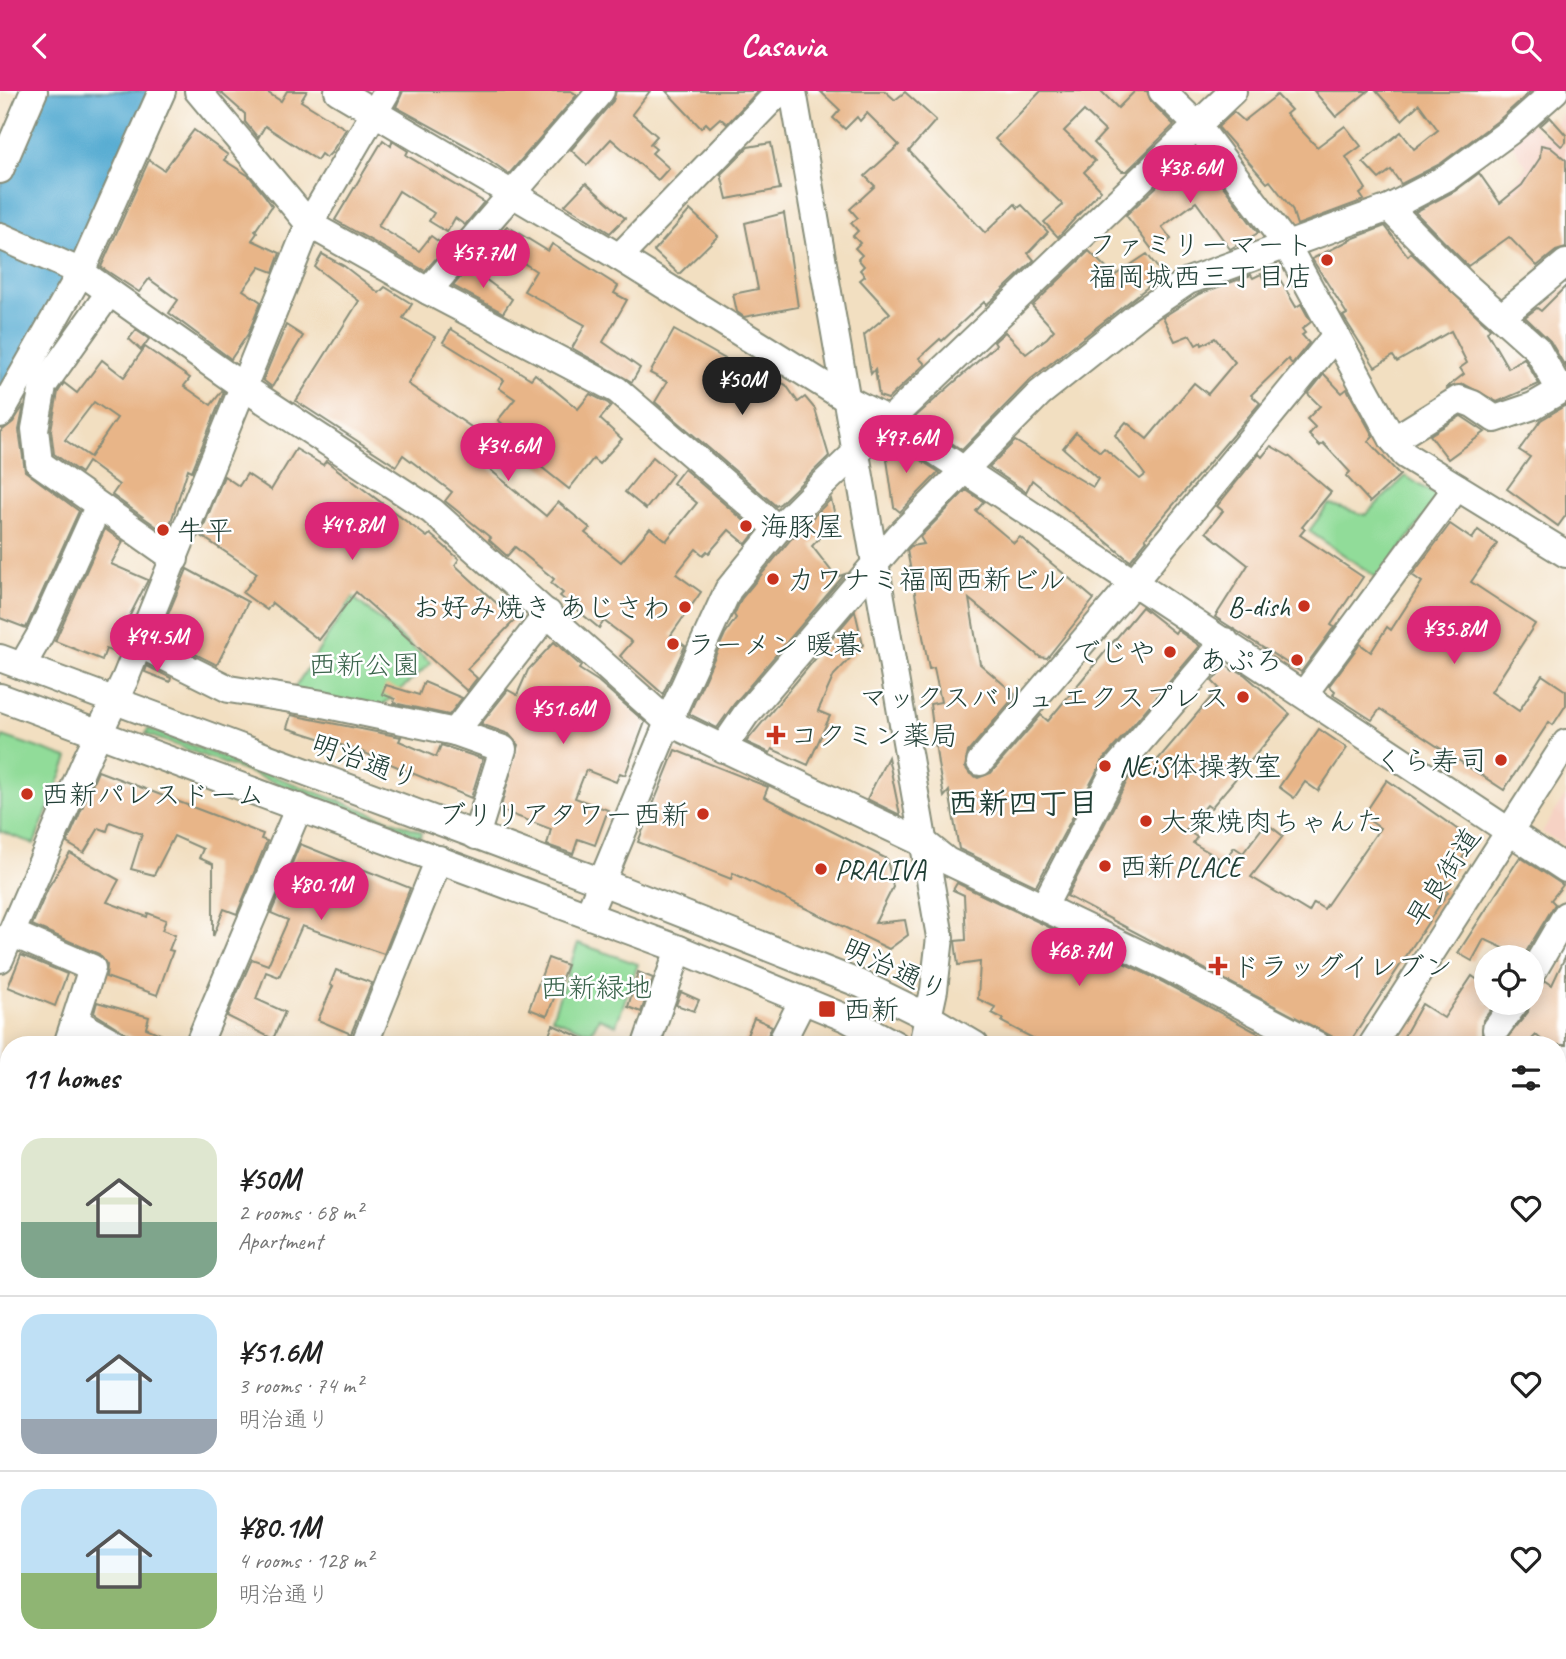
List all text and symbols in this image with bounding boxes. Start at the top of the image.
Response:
text: Casavia [741,25,826,66]
icon: back [21,27,59,65]
icon: search [1507,27,1545,65]
pin: ¥38.6M [1133,145,1247,205]
text: ¥38.6M [1158,153,1222,182]
place label: ファミリーマート 福岡城西三丁目店 [1088,227,1313,294]
pin: ¥57.7M [426,231,540,290]
text: ¥57.7M [452,238,514,267]
marker: ファミリーマート 福岡城西三丁目店 [1319,252,1335,268]
pin: ¥50M [701,357,783,417]
text: ¥50M [718,365,766,394]
pin: ¥97.6M [849,415,963,475]
pin: ¥34.6M [451,423,565,483]
text: ¥97.6M [875,423,937,452]
text: ¥34.6M [476,431,540,460]
pin: ¥49.8M [295,503,409,562]
place label: 海豚屋 [760,509,844,544]
text: ¥49.8M [321,510,383,539]
place label: 牛平 [177,513,233,548]
marker: 海豚屋 [738,518,754,534]
marker: 牛平 [155,522,171,538]
place label: カワナミ福岡西新ビル [787,562,1066,597]
marker: カワナミ福岡西新ビル [765,571,781,587]
place label: B-dish [1228,589,1290,624]
place label: お好み焼き あじさわ [412,590,671,625]
marker: B-dish [1296,598,1312,614]
marker: お好み焼き あじさわ [677,599,693,615]
pin: ¥35.8M [1397,607,1511,666]
text: ¥35.8M [1423,614,1485,643]
pin: ¥94.5M [100,615,214,674]
text: ¥94.5M [126,622,188,651]
place label: ラーメン 暖暮 [687,627,862,662]
place label: でじや [1072,635,1156,670]
marker: ラーメン 暖暮 [665,636,681,652]
place label: あぷろ [1199,643,1283,678]
marker: でじや [1162,644,1178,660]
park label: 西新公園 [308,647,420,682]
marker: あぷろ [1289,652,1305,668]
place label: マックスバリュ エクスプレス [859,680,1229,715]
pin: ¥51.6M [506,687,620,746]
marker: マックスバリュ エクスプレス [1235,689,1251,705]
text: ¥51.6M [532,694,594,723]
place label: コクミン薬局 [790,718,958,753]
street label: 明治通り [306,725,424,797]
marker: コクミン薬局 [768,727,784,743]
place label: くら寿司 [1375,743,1487,778]
place label: NEiS体操教室 [1119,749,1281,784]
marker: くら寿司 [1493,752,1509,768]
marker: NEiS体操教室 [1097,758,1113,774]
place label: 西新パレスドーム [41,777,264,812]
district label: 西新四丁目 [948,784,1098,822]
marker: 西新パレスドーム [19,786,35,802]
place label: ブリリアタワー西新 [438,797,689,832]
place label: 大衆焼肉ちゃんた [1160,804,1384,839]
marker: ブリリアタワー西新 [695,806,711,822]
marker: 大衆焼肉ちゃんた [1138,813,1154,829]
street label: 早良街道 [1398,820,1488,934]
place label: 西新PLACE [1119,849,1245,884]
place label: PRALIVA [835,852,927,887]
marker: 西新PLACE [1097,858,1113,874]
marker: PRALIVA [813,861,829,877]
pin: ¥80.1M [264,863,378,922]
text: ¥80.1M [290,870,352,899]
street label: 明治通り [837,929,953,1009]
pin: ¥68.7M [1022,929,1136,988]
text: ¥68.7M [1047,936,1111,965]
map controls [1474,945,1544,1015]
button: locate [1474,945,1544,1015]
place label: ドラッグイレブン [1232,949,1453,984]
marker: ドラッグイレブン [1210,958,1226,974]
park label: 西新緑地 [540,970,652,1005]
place label: 西新 [843,992,899,1027]
marker: 西新 [817,999,837,1019]
text: 11 homes [21,1059,119,1097]
icon: filters [1507,1059,1545,1097]
text: ¥50M [238,1160,300,1198]
icon: home [77,1166,161,1250]
icon: heart [1507,1189,1545,1227]
text: 2 rooms · 68 m² [238,1198,362,1227]
text: Apartment [238,1227,323,1256]
text: ¥51.6M [238,1333,320,1371]
icon: home [77,1342,161,1426]
icon: heart [1507,1365,1545,1403]
text: 3 rooms · 74 m² [238,1371,362,1400]
text: 明治通り [238,1405,330,1434]
text: ¥80.1M [238,1508,320,1546]
icon: home [77,1517,161,1601]
icon: heart [1507,1540,1545,1578]
text: 4 rooms · 128 m² [238,1546,373,1575]
text: 明治通り [238,1580,330,1609]

